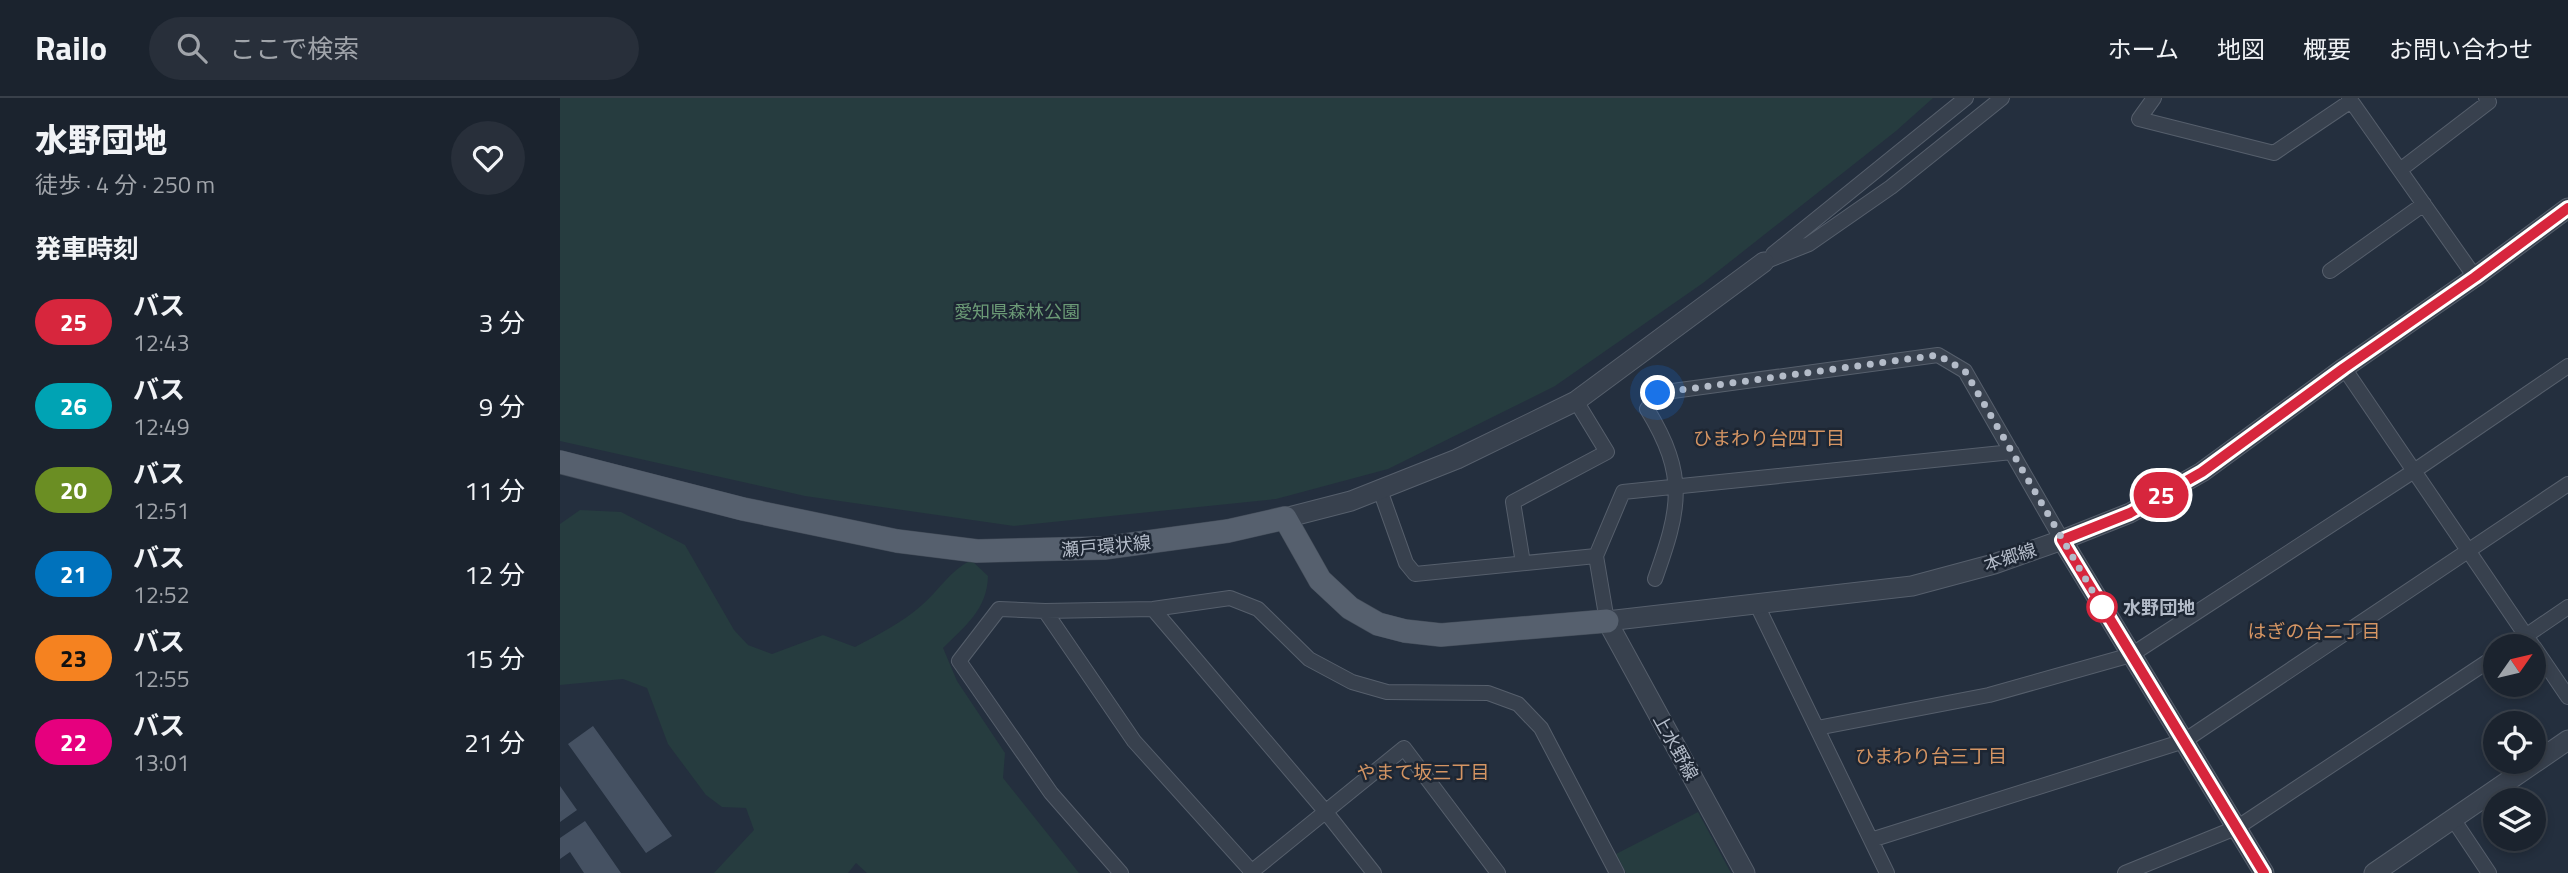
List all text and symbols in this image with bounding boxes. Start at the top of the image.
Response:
search box [149,17,639,80]
text: Railo [35,23,107,73]
icon: search [173,29,211,67]
text: ここで検索 [229,29,359,68]
text: ホーム [2108,31,2179,67]
text: 地図 [2217,31,2265,67]
text: 概要 [2303,31,2351,67]
text: お問い合わせ [2389,31,2533,67]
text: 水野団地 [35,115,167,165]
button: heart [451,121,525,195]
text: 徒歩 · 4 分 · 250 m [35,167,215,202]
text: 発車時刻 [35,229,139,268]
text: バス [133,286,185,325]
park label: 愛知県森林公園 [954,298,1080,325]
text: 3 分 [479,303,525,342]
text: 25 [60,304,87,340]
text: 12:43 [133,325,190,360]
text: バス [133,370,185,409]
your location [1640,375,1675,410]
text: 9 分 [479,387,525,426]
text: 26 [60,388,87,424]
text: 12:49 [133,409,190,444]
district label: ひまわり台四丁目 [1693,423,1845,452]
text: バス [133,454,185,493]
text: 11 分 [464,471,525,510]
text: 20 [60,472,87,508]
line badge: 25 [2130,472,2192,518]
text: 25 [2148,477,2174,513]
text: 12:51 [133,493,190,528]
street label: 瀬戸環状線 [1060,529,1152,563]
street label: 本郷線 [1980,536,2040,578]
text: バス [133,538,185,577]
text: 12 分 [464,555,525,594]
text: 21 [60,556,87,592]
text: 12:52 [133,577,190,612]
marker: 水野団地 [2087,592,2117,622]
place label: 水野団地 [2123,594,2195,621]
district label: はぎの台二丁目 [2247,616,2381,645]
text: バス [133,622,185,661]
north arrow [2483,634,2546,696]
map controls [2483,634,2546,851]
text: 15 分 [464,639,525,678]
text: 23 [60,640,87,676]
text: 12:55 [133,661,190,696]
text: バス [133,706,185,745]
street label: 上水野線 [1647,709,1705,785]
button: locate [2483,711,2546,774]
text: 21 分 [464,723,525,762]
text: 22 [60,724,87,760]
district label: ひまわり台三丁目 [1855,741,2007,770]
text: 13:01 [133,745,190,780]
district label: やまて坂三丁目 [1356,757,1490,786]
button: layers [2483,788,2546,851]

